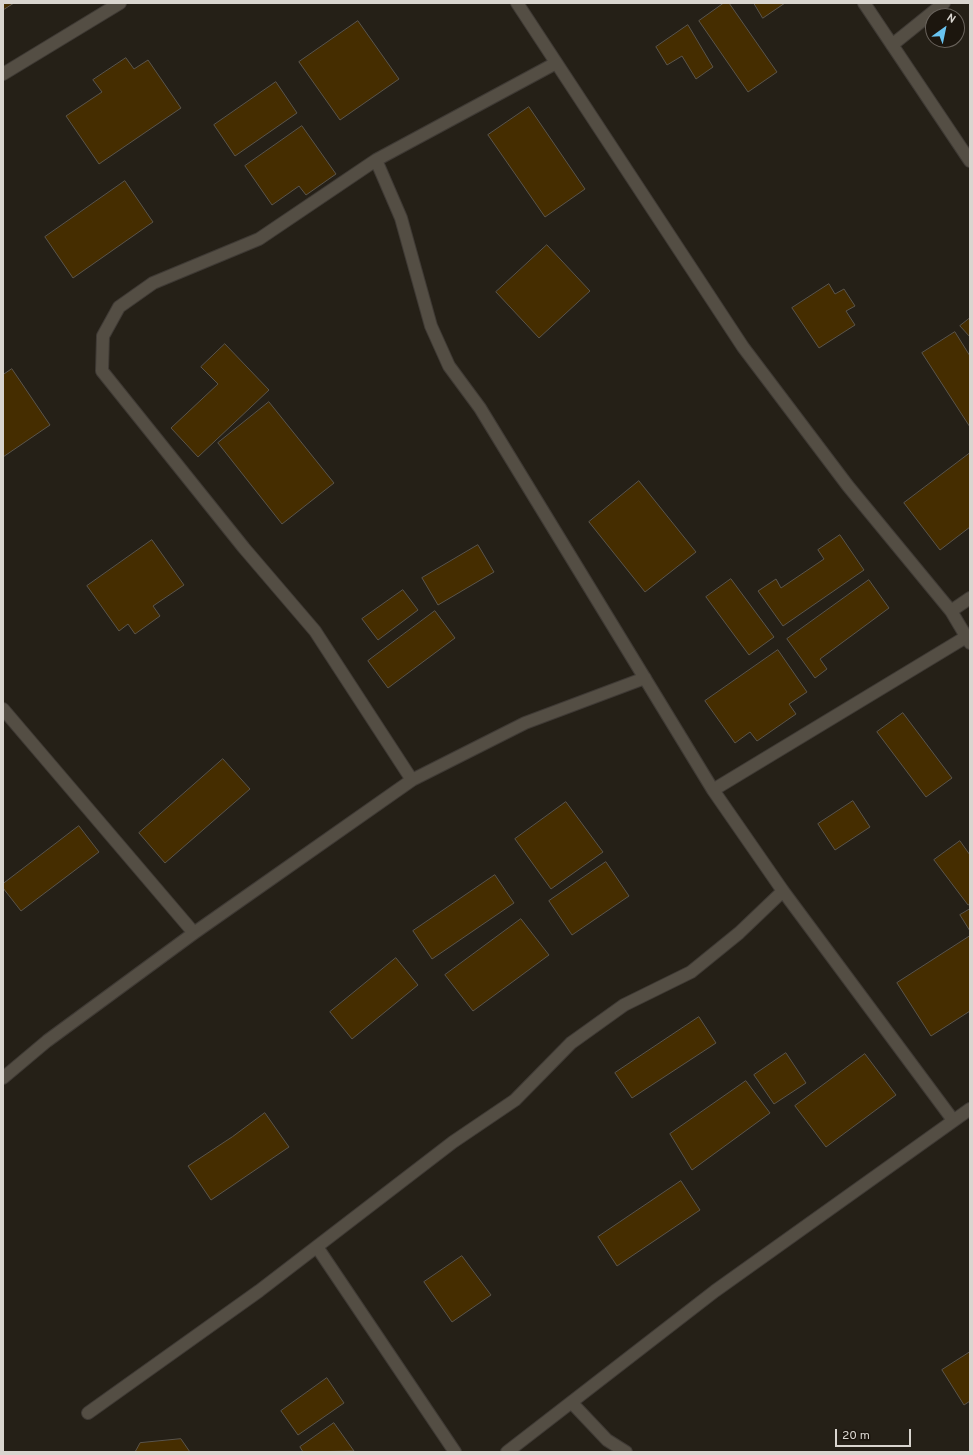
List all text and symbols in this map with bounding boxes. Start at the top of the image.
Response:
north arrow [925,8,965,48]
text: N [944,11,958,27]
scale bar [837,1421,913,1447]
text: 20 m [842,1428,870,1444]

